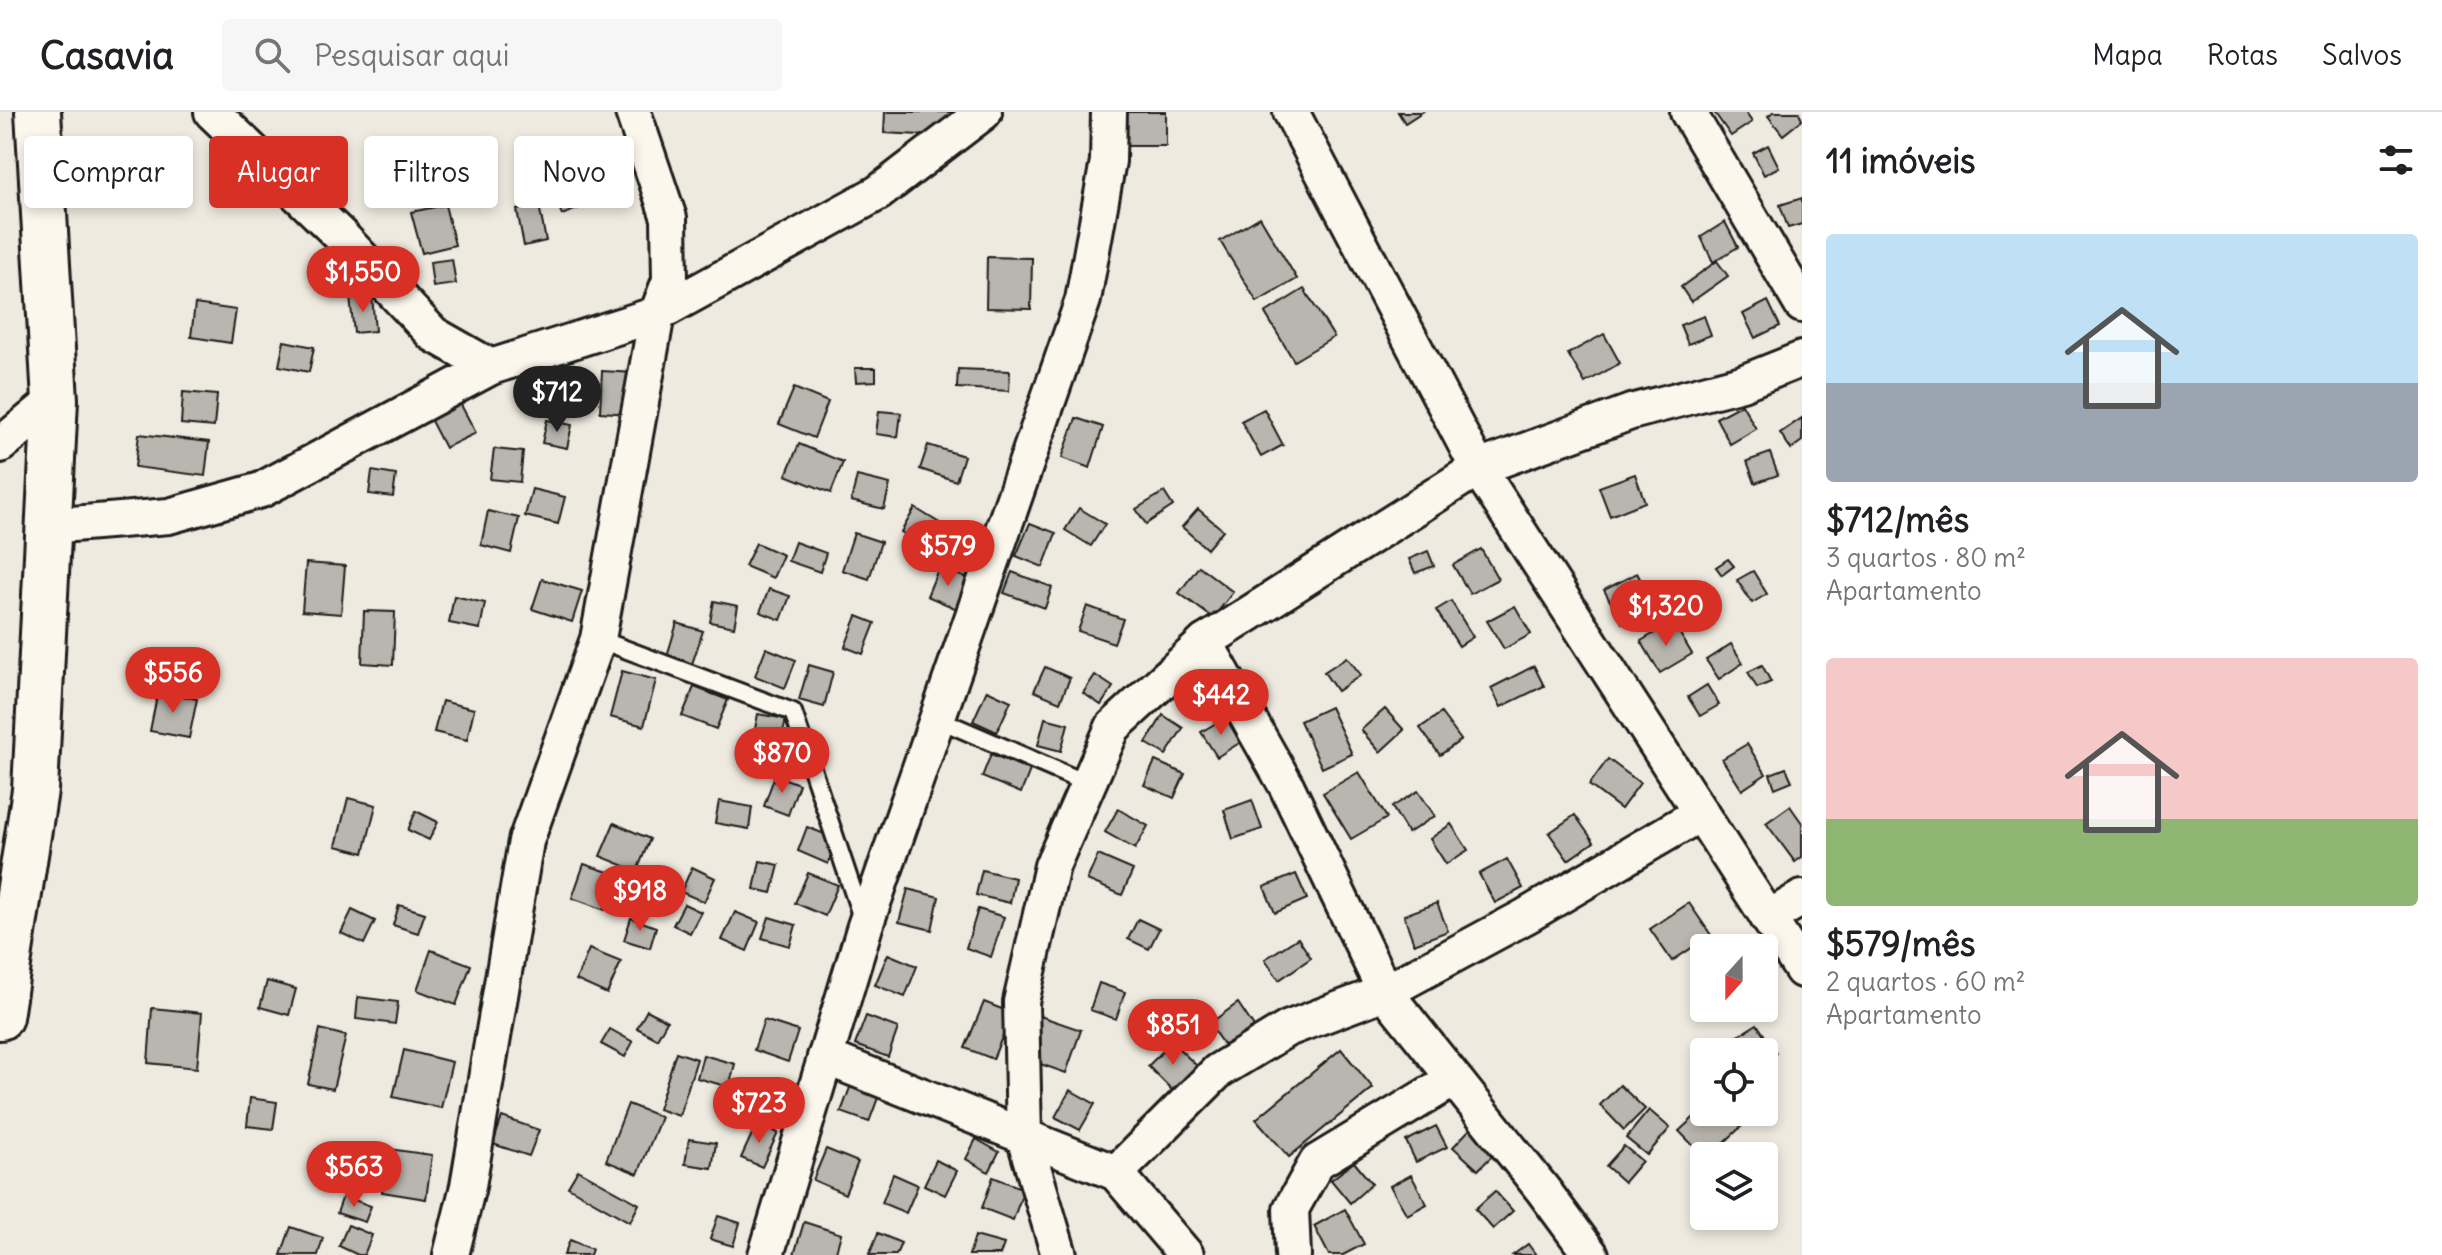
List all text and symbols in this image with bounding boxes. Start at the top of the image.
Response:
search box [222,19,782,91]
text: Casavia [40,32,174,79]
icon: search [250,33,294,77]
text: Pesquisar aqui [314,36,510,74]
text: Mapa [2092,37,2163,73]
text: Rotas [2207,37,2278,73]
text: Salvos [2322,37,2402,73]
chip: Comprar [24,136,193,208]
chip: Alugar [209,136,348,208]
chip: Filtros [364,136,498,208]
chip: Novo [514,136,634,208]
icon: filters [2374,138,2418,182]
text: 11 imóveis [1826,139,1976,182]
pin: $1,550 [298,246,428,314]
text: $1,550 [325,255,401,288]
icon: home [2050,286,2194,430]
pin: $712 [510,366,604,434]
text: $712 [531,375,583,408]
text: $712/mês [1826,498,1969,541]
pin: $579 [901,520,995,588]
text: $579 [919,529,977,562]
text: 3 quartos · 80 m² [1826,541,2026,574]
text: Apartamento [1826,574,1982,607]
pin: $1,320 [1601,580,1731,648]
text: $1,320 [1628,589,1704,622]
pin: $556 [126,647,220,715]
text: $556 [143,656,203,689]
pin: $442 [1174,669,1268,737]
text: $442 [1192,678,1250,711]
icon: home [2050,710,2194,854]
pin: $870 [735,727,829,795]
text: $870 [752,736,812,769]
pin: $918 [593,865,687,933]
text: $918 [613,874,667,907]
text: $579/mês [1826,922,1976,965]
north arrow [1690,934,1778,1022]
map controls [1690,934,1778,1230]
text: 2 quartos · 60 m² [1826,965,2026,998]
text: Apartamento [1826,998,1982,1031]
pin: $851 [1126,999,1220,1067]
text: $851 [1146,1008,1200,1041]
button: locate [1690,1038,1778,1126]
pin: $723 [712,1077,806,1145]
text: $723 [731,1086,787,1119]
pin: $563 [307,1141,401,1209]
button: layers [1690,1142,1778,1230]
text: $563 [324,1150,384,1183]

